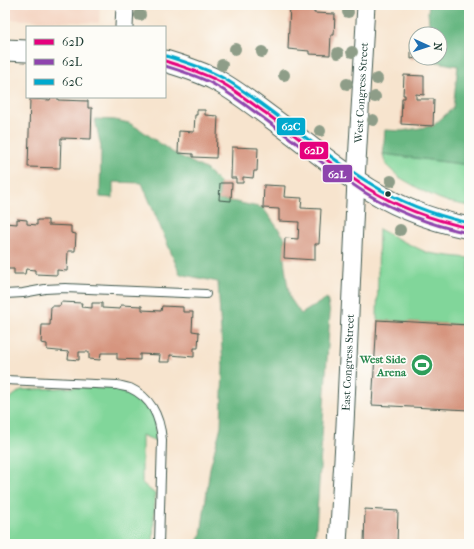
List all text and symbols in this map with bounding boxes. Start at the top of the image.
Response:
legend [26,26,166,98]
north arrow [408,26,448,66]
text: 62D [62,35,84,49]
street label: West Congress Street [352,42,371,144]
text: N [431,42,444,52]
text: 62L [62,55,83,69]
text: 62C [62,75,83,89]
line badge: 62C [276,117,306,136]
text: 62C [281,120,301,133]
line badge: 62D [299,141,329,160]
text: 62D [304,144,325,157]
line badge: 62L [322,164,353,183]
text: 62L [328,168,346,181]
unlabelled marker [383,189,393,199]
street label: East Congress Street [340,313,357,411]
sports icon: West Side Arena [409,352,435,378]
place label: West Side Arena [359,353,407,379]

